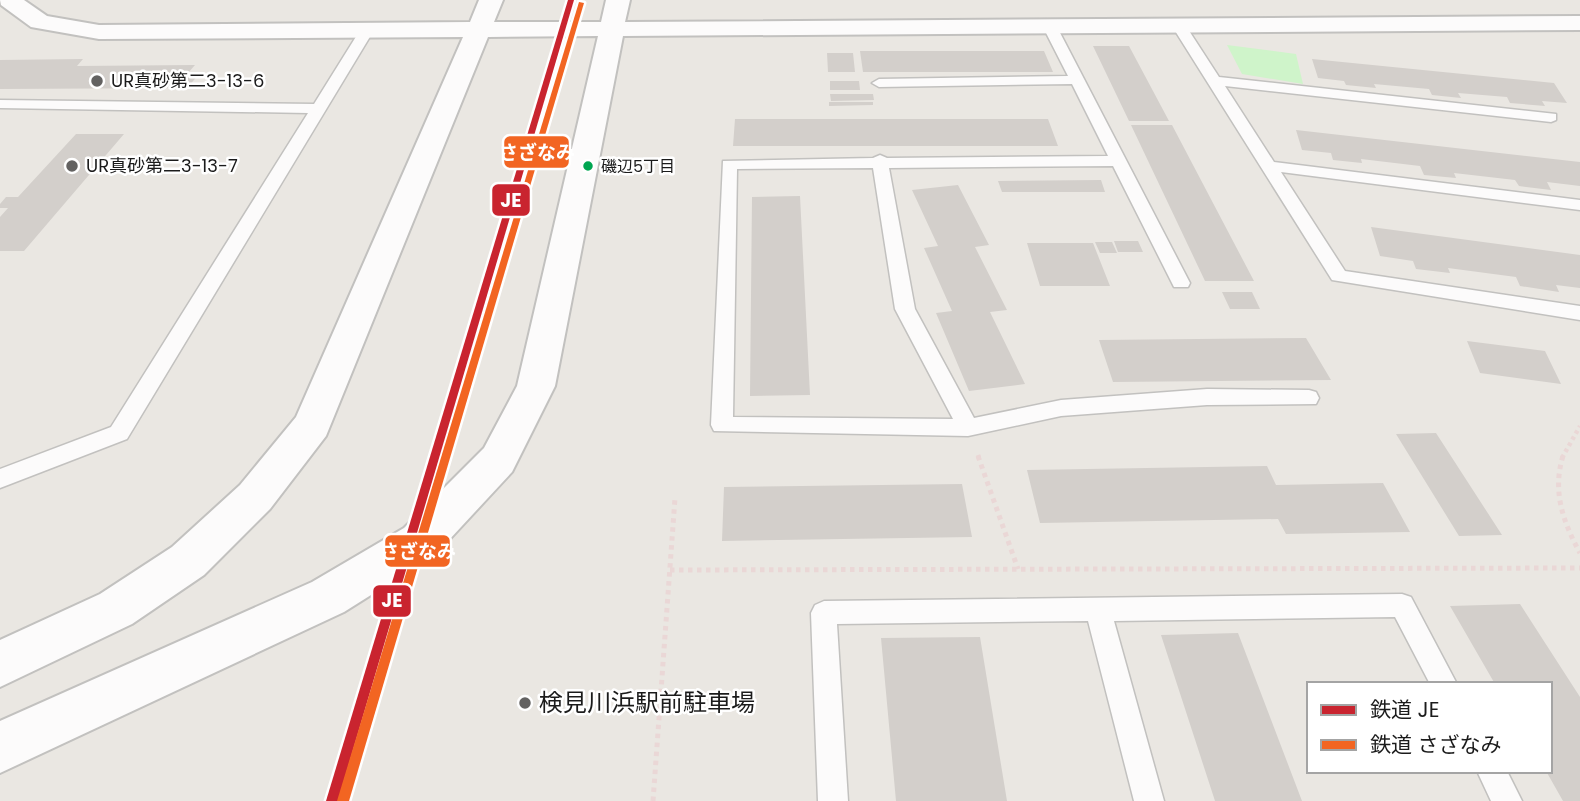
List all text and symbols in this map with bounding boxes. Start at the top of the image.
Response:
place label: UR真砂第二3-13-6 [111,68,264,93]
marker: UR真砂第二3-13-6 [89,73,105,89]
line badge: さざなみ [503,135,570,169]
text: さざなみ [499,139,575,166]
place label: UR真砂第二3-13-7 [86,153,238,178]
place label: 磯辺5丁目 [601,155,675,178]
marker: UR真砂第二3-13-7 [64,158,80,174]
marker: 磯辺5丁目 [581,159,595,173]
line badge: JE [491,183,531,217]
text: JE [500,187,522,214]
line badge: さざなみ [384,534,451,568]
text: さざなみ [380,538,456,565]
line badge: JE [372,584,412,618]
text: JE [381,587,403,614]
legend [1307,682,1552,773]
place label: 検見川浜駅前駐車場 [539,686,755,719]
marker: 検見川浜駅前駐車場 [517,695,533,711]
text: 鉄道 JE [1370,695,1440,724]
text: 鉄道 さざなみ [1370,730,1502,759]

